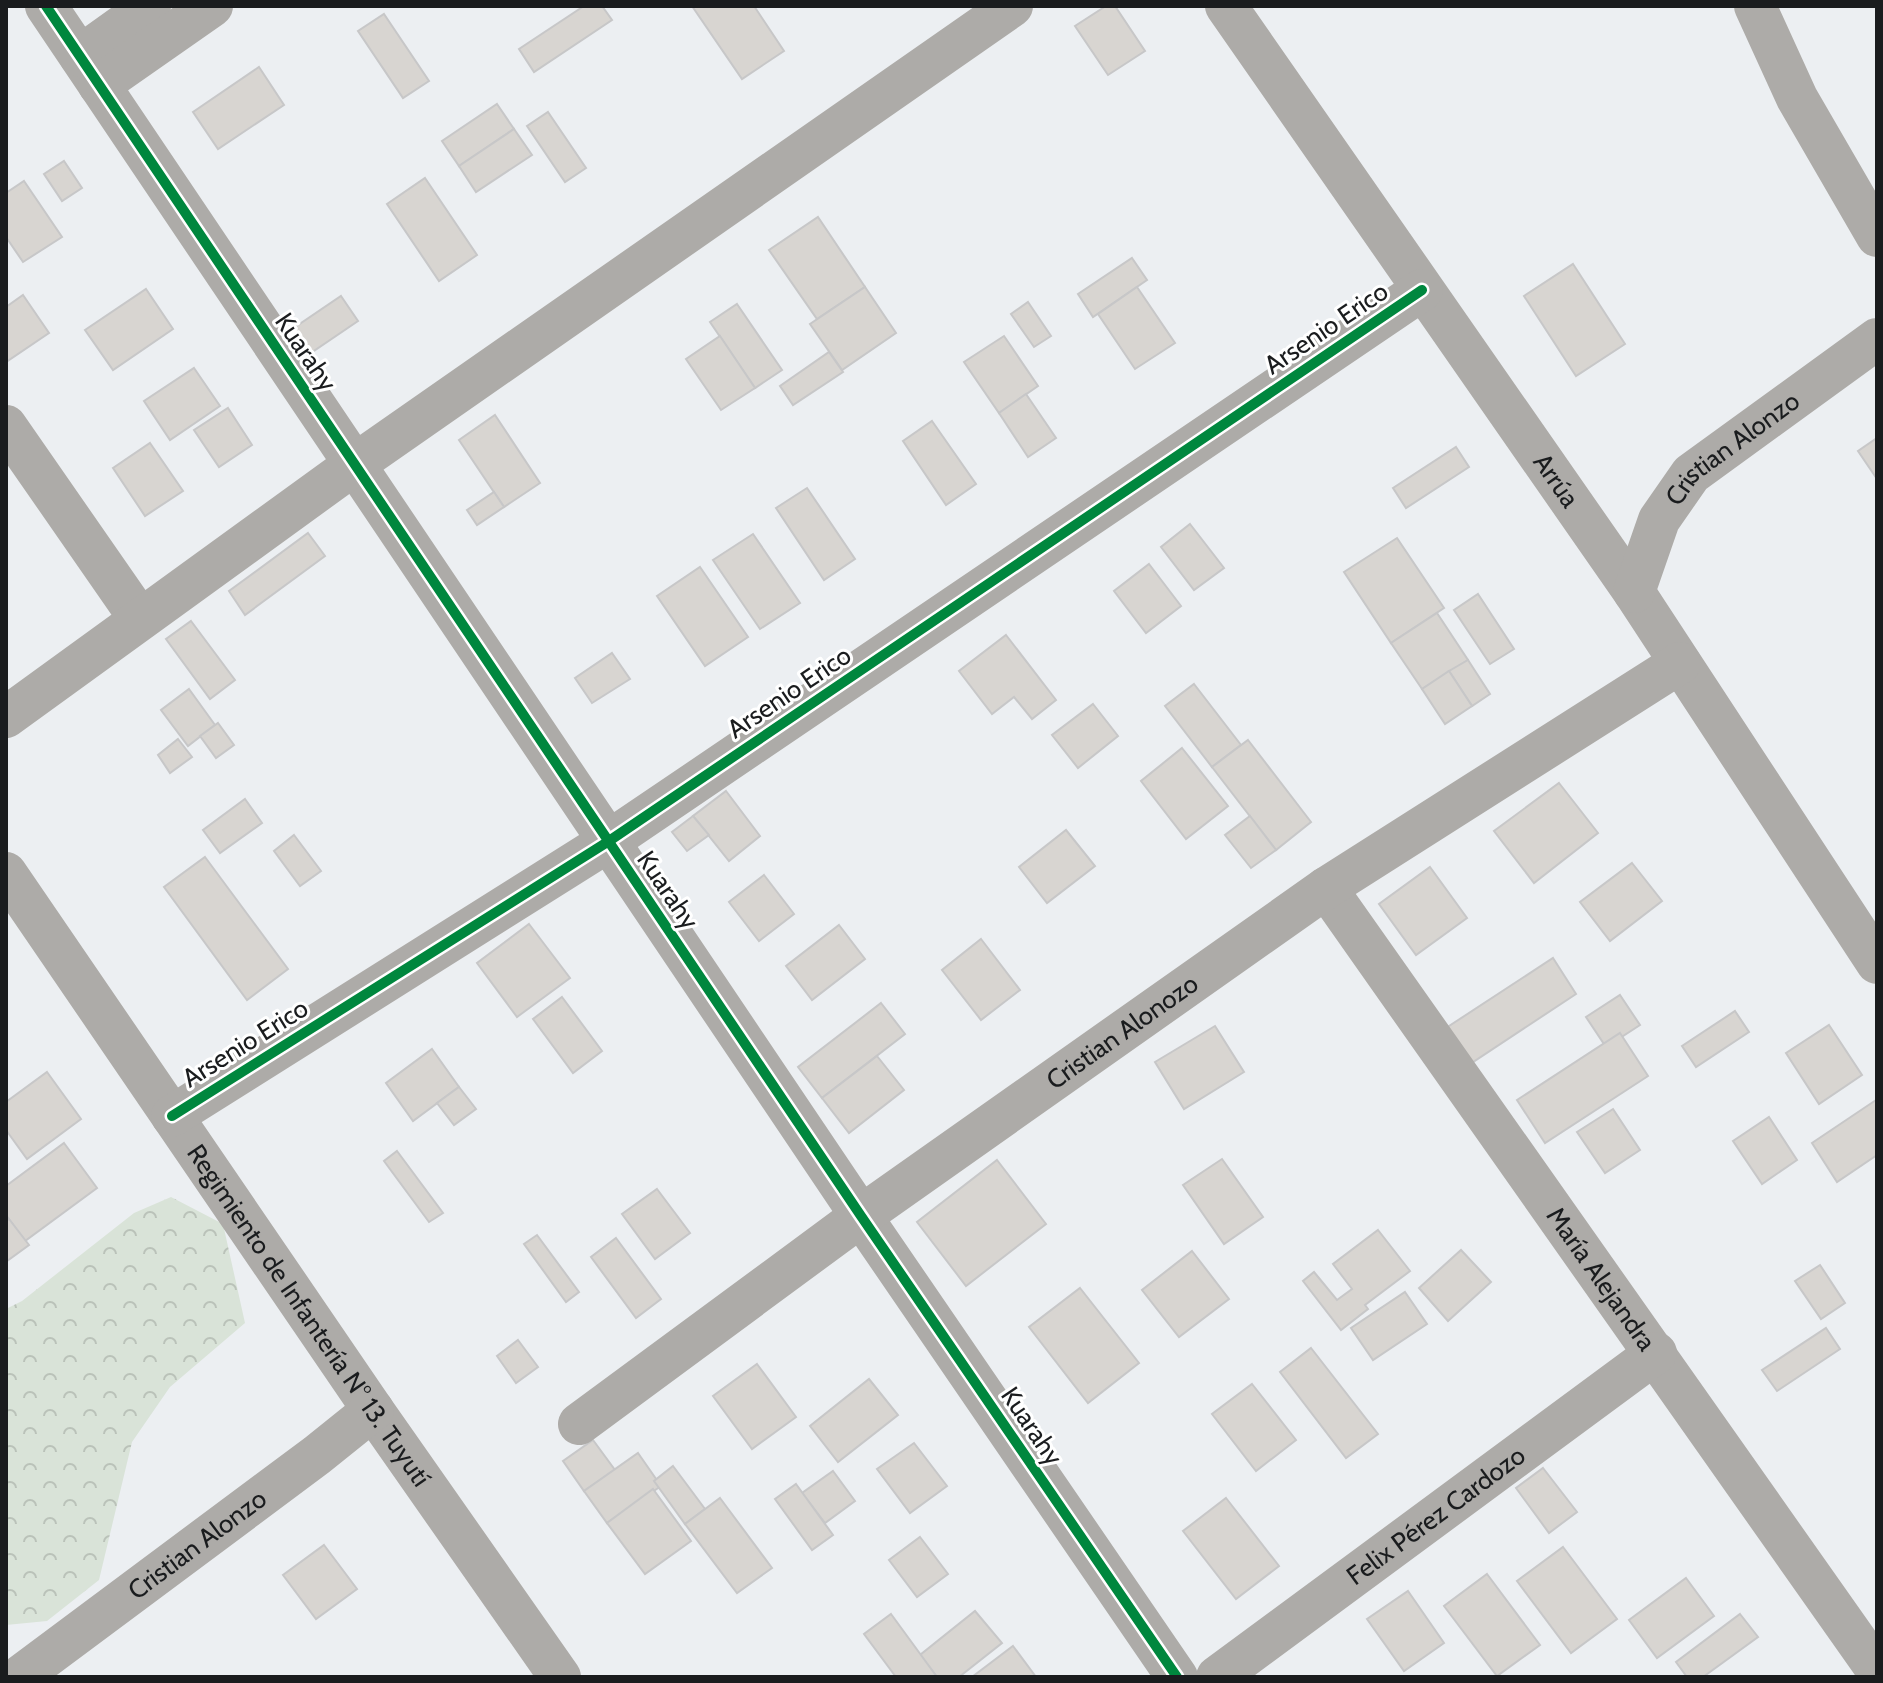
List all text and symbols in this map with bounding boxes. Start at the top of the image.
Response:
street label: Arsenio Erico [1258,275,1394,381]
street label: Kuarahy [268,307,344,397]
street label: Cristian Alonzo [1658,385,1806,511]
street label: Arrúa [1526,447,1586,514]
street label: Arsenio Erico [721,639,857,745]
street label: Kuarahy [630,845,706,935]
street label: Cristian Alonozo [1040,967,1204,1096]
street label: Arsenio Erico [176,992,314,1094]
street label: Regimiento de Infantería N° 13. Tuyutí [180,1138,438,1493]
street label: María Alejandra [1540,1201,1663,1357]
street label: Kuarahy [994,1381,1070,1471]
street label: Felix Pérez Cardozo [1340,1439,1531,1592]
street label: Cristian Alonzo [122,1482,273,1606]

